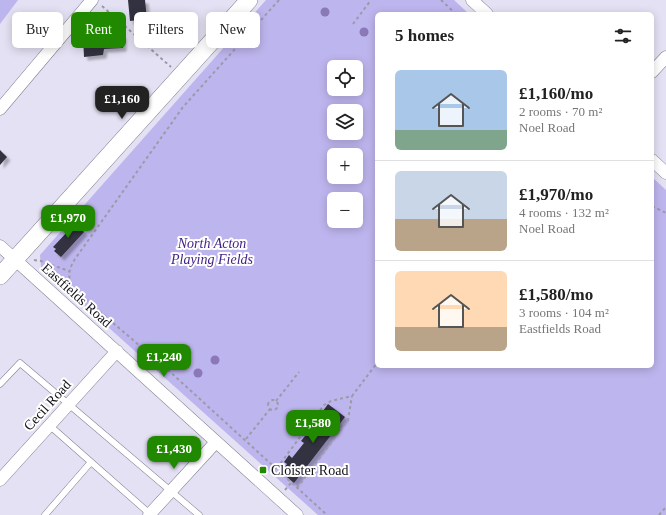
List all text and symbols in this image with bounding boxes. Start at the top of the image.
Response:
chip: Buy [12,12,63,48]
chip: Rent [71,12,126,48]
chip: Filters [134,12,198,48]
chip: New [206,12,260,48]
icon: filters [612,25,634,47]
text: 5 homes [395,26,454,45]
map controls [327,60,363,228]
button: locate [327,60,363,96]
text: £1,160/mo [519,84,593,103]
pin: £1,160 [89,86,155,120]
icon: home [427,86,475,134]
text: £1,160 [104,91,140,106]
button: layers [327,104,363,140]
text: 2 rooms · 70 m² [519,104,602,119]
text: Noel Road [519,120,575,135]
button: + [327,148,363,184]
text: £1,970/mo [519,185,593,204]
icon: home [427,187,475,235]
button: − [327,192,363,228]
pin: £1,970 [35,205,101,239]
text: 4 rooms · 132 m² [519,205,609,220]
text: £1,970 [50,210,86,225]
text: Noel Road [519,221,575,236]
park label: North Acton Playing Fields [170,236,254,267]
street label: Eastfields Road [39,260,114,330]
text: £1,580/mo [519,285,593,304]
icon: home [427,287,475,335]
text: 3 rooms · 104 m² [519,305,609,320]
text: Eastfields Road [519,321,601,336]
pin: £1,240 [131,344,197,378]
text: £1,240 [146,349,182,364]
street label: Cecil Road [21,377,74,434]
pin: £1,580 [280,410,346,444]
text: £1,580 [295,415,331,430]
pin: £1,430 [141,436,207,470]
text: £1,430 [156,441,192,456]
place label: Cloister Road [271,463,348,478]
marker: Cloister Road [258,465,268,475]

